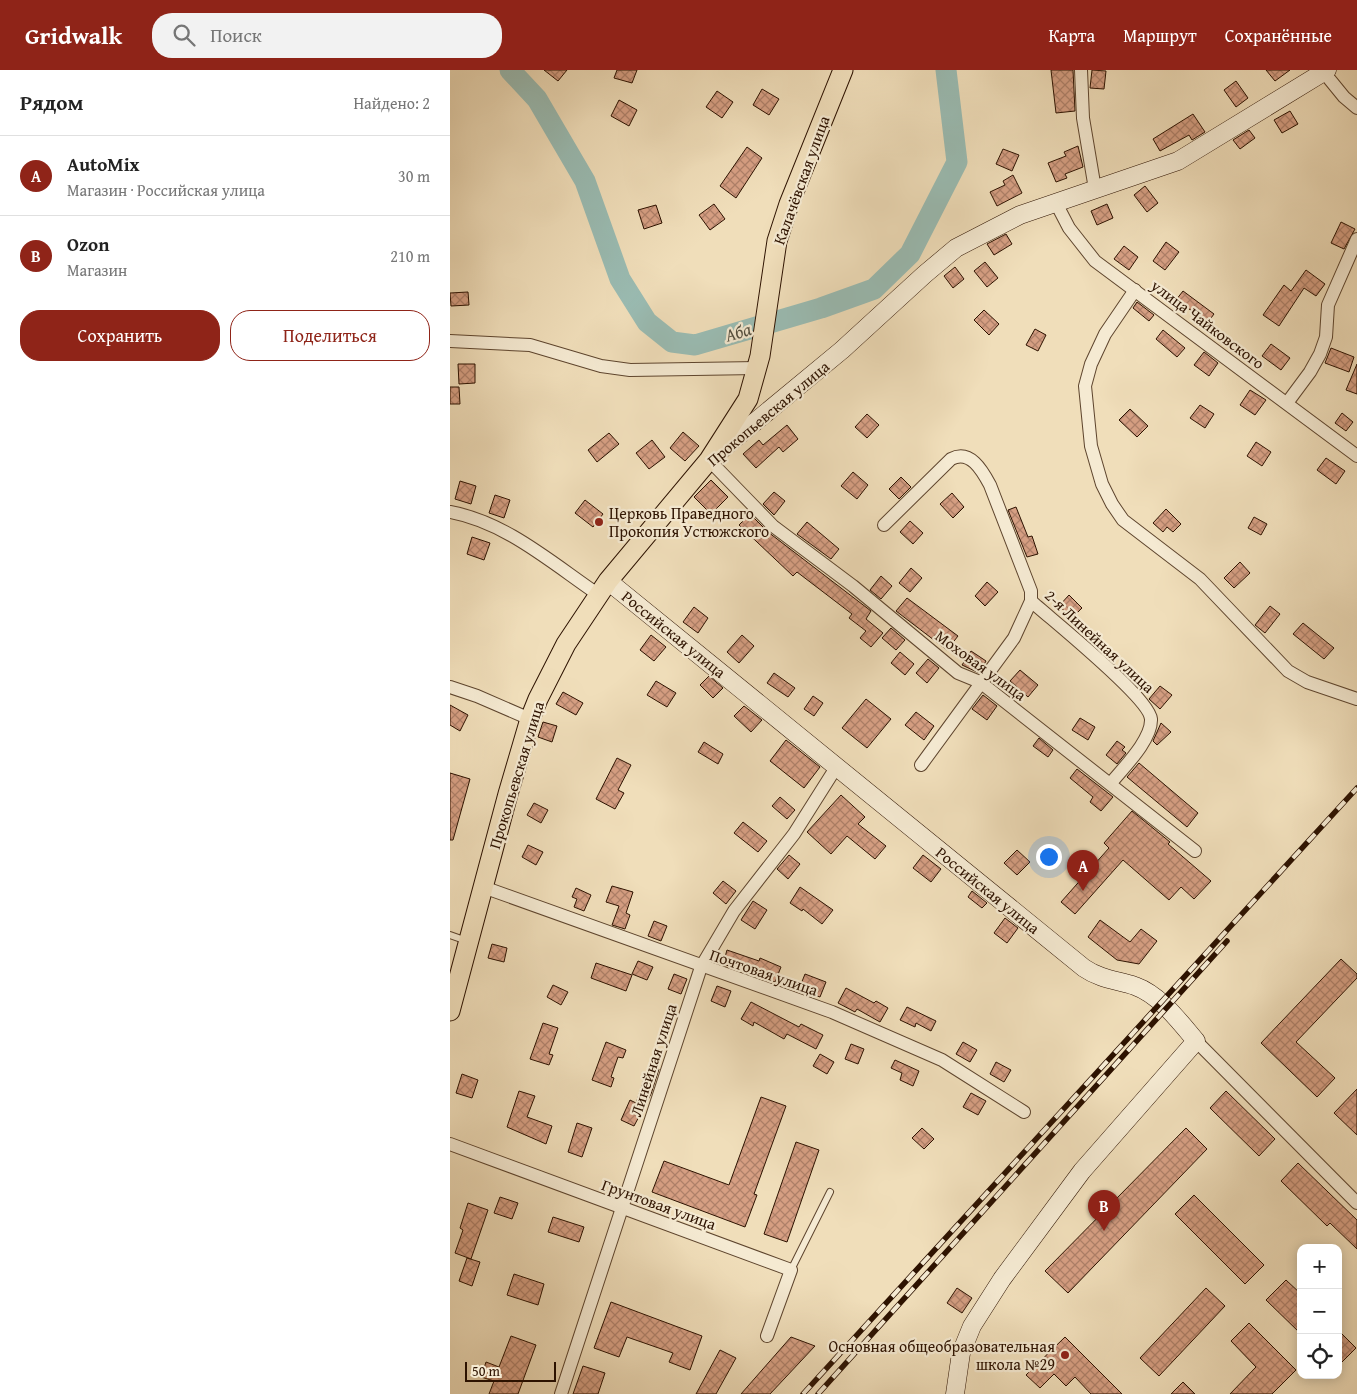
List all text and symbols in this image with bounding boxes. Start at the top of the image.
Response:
search box [152,13,502,58]
text: Gridwalk [25,18,122,53]
icon: search [170,21,198,49]
text: Поиск [210,21,262,49]
text: Карта [1049,22,1095,49]
text: Маршрут [1123,22,1197,49]
text: Сохранённые [1225,22,1332,49]
text: Рядом [20,87,83,118]
text: Найдено: 2 [353,91,430,115]
street label: Калачёвская улица [767,112,836,248]
text: AutoMix [67,150,140,178]
text: A [31,164,41,188]
text: 30 m [398,164,430,188]
text: Магазин · Российская улица [67,178,265,202]
text: Ozon [67,230,109,258]
text: B [31,244,41,268]
text: 210 m [390,244,430,268]
text: Магазин [67,258,127,282]
street label: улица Чайковского [1145,273,1270,375]
button: Сохранить [20,310,220,361]
button: Поделиться [230,310,430,361]
water label: Аба [721,315,755,349]
street label: Прокопьевская улица [702,354,835,472]
place label: Церковь Праведного Прокопия Устюжского [609,501,769,543]
marker: Церковь Праведного Прокопия Устюжского [593,516,605,528]
street label: Российская улица [617,584,732,684]
street label: 2-я Линейная улица [1040,584,1161,699]
street label: Моховая улица [931,624,1032,706]
street label: Прокопьевская улица [482,698,550,852]
street label: Российская улица [931,840,1046,940]
your location [1036,844,1062,870]
pin: A [1067,850,1099,891]
street label: Почтовая улица [707,942,822,1002]
street label: Линейная улица [623,1000,683,1120]
street label: Грунтовая улица [599,1172,720,1236]
pin: B [1088,1190,1120,1231]
map controls [1297,1244,1342,1379]
button: + [1297,1244,1342,1289]
button: − [1297,1289,1342,1334]
place label: Основная общеобразовательная школа №29 [828,1334,1055,1376]
button: locate [1297,1334,1342,1379]
marker: Основная общеобразовательная школа №29 [1059,1349,1071,1361]
scale bar [465,1359,556,1382]
text: 50 m [472,1361,500,1381]

